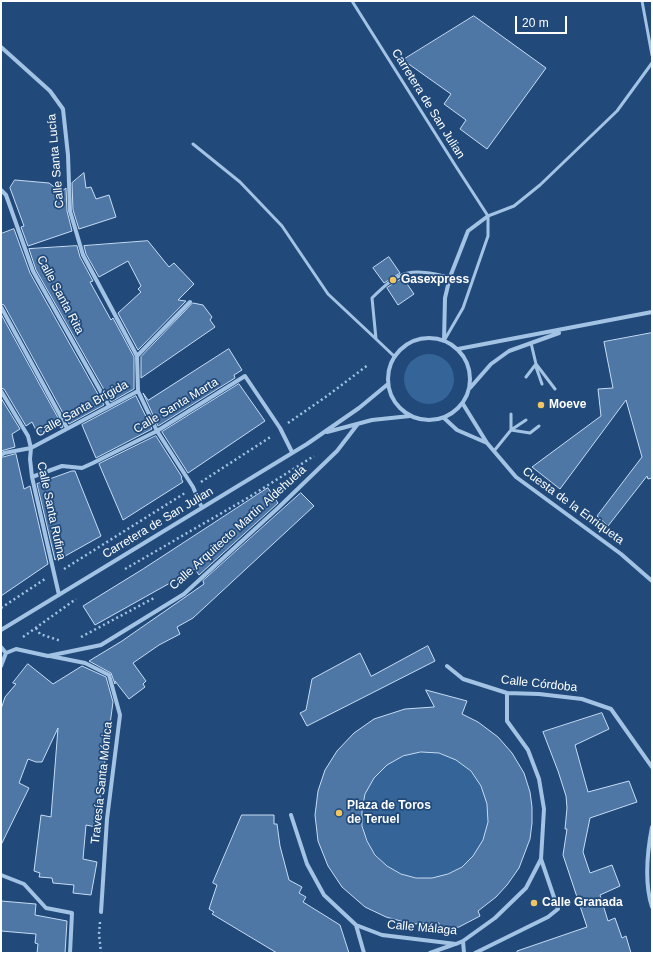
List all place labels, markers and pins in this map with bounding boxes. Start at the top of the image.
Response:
place label: Gasexpress [401,273,469,287]
marker: Gasexpress [388,275,398,285]
place label: Moeve [549,398,586,412]
marker: Moeve [536,400,546,410]
place label: Plaza de Toros de Teruel [347,799,431,827]
marker: Plaza de Toros de Teruel [334,808,344,818]
place label: Calle Granada [542,896,623,910]
marker: Calle Granada [529,898,539,908]

